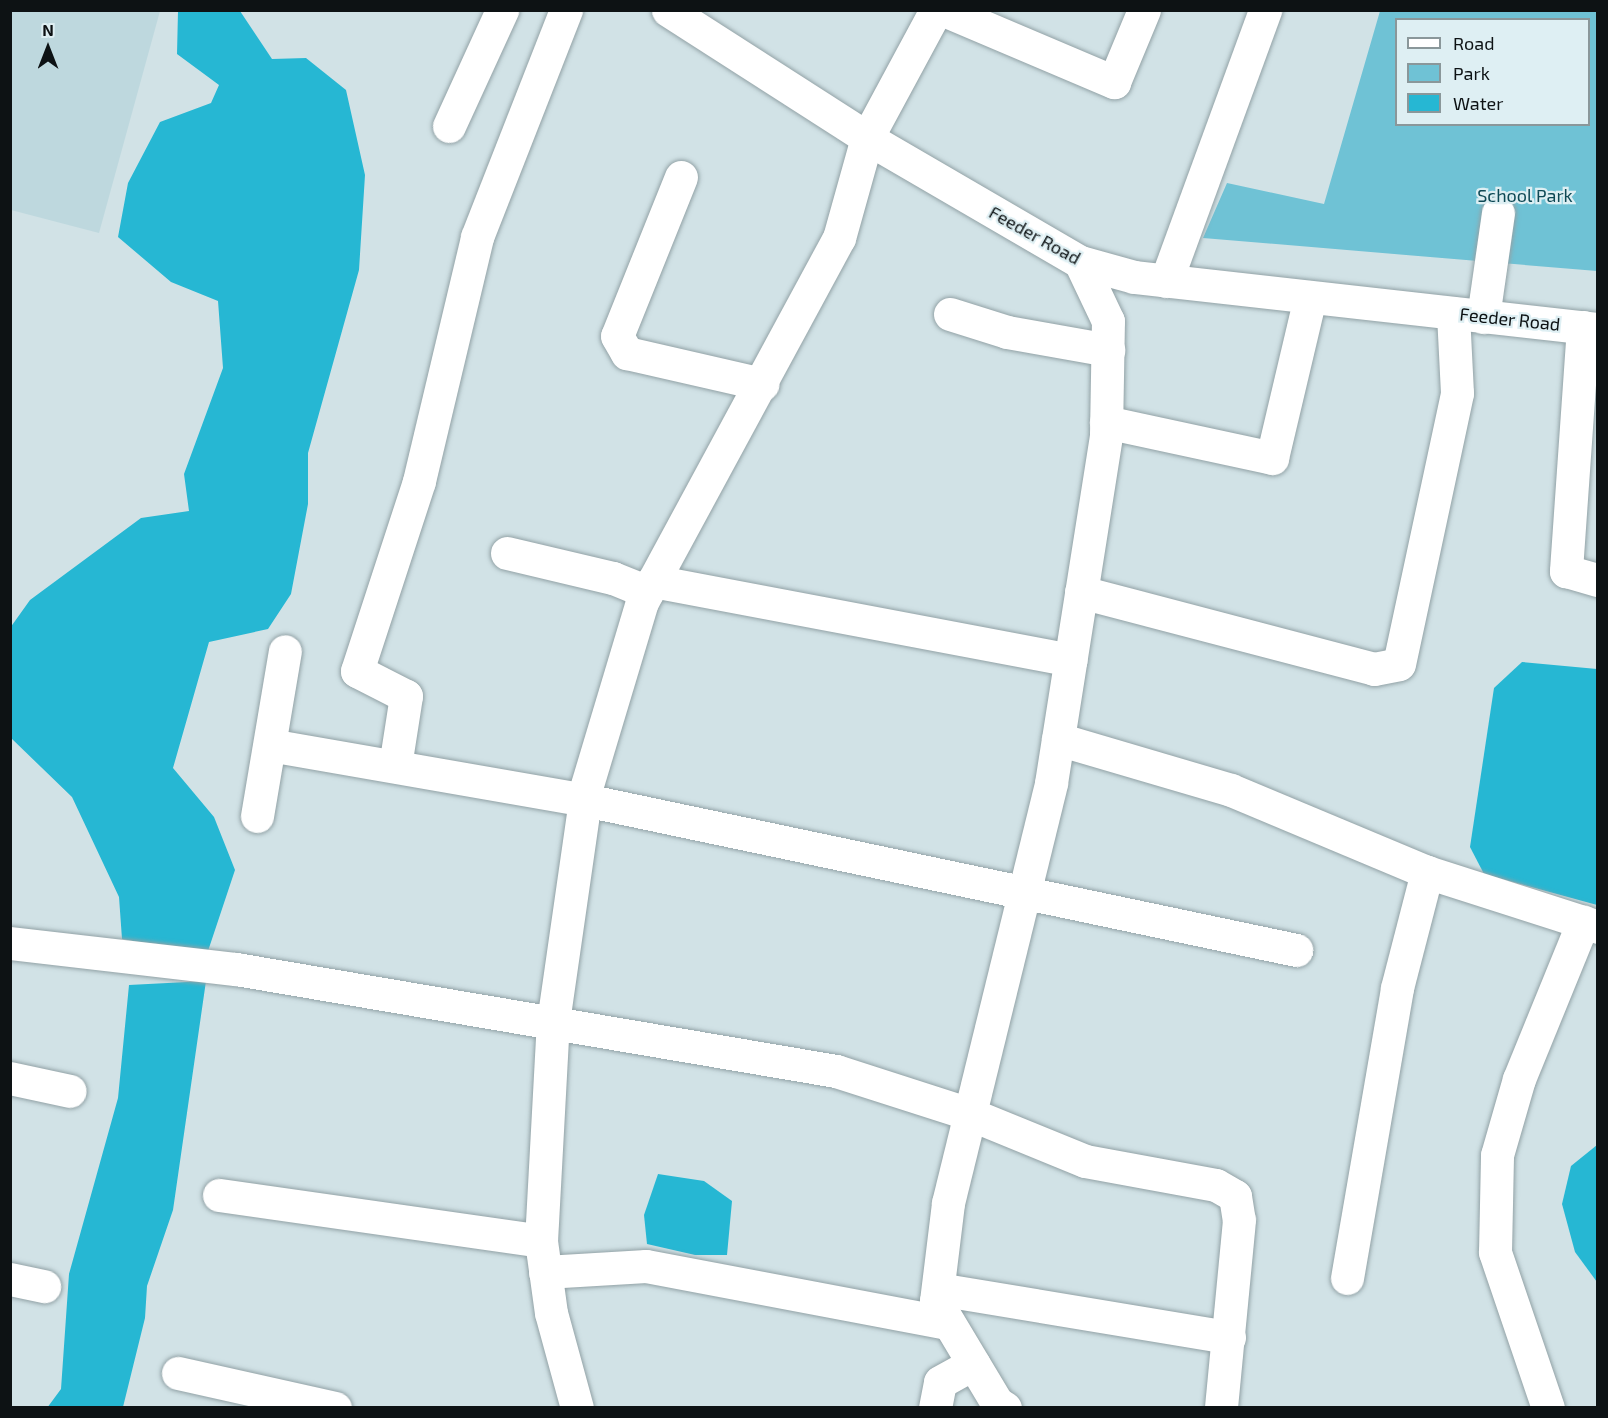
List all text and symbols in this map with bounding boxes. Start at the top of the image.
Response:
north arrow [18,18,78,78]
legend [1395,18,1590,126]
text: N [42,20,54,39]
text: Road [1453,32,1494,54]
text: Park [1453,62,1490,84]
text: Water [1453,92,1503,114]
park label: School Park [1477,184,1573,206]
street label: Feeder Road [985,201,1085,269]
street label: Feeder Road [1458,303,1562,335]

